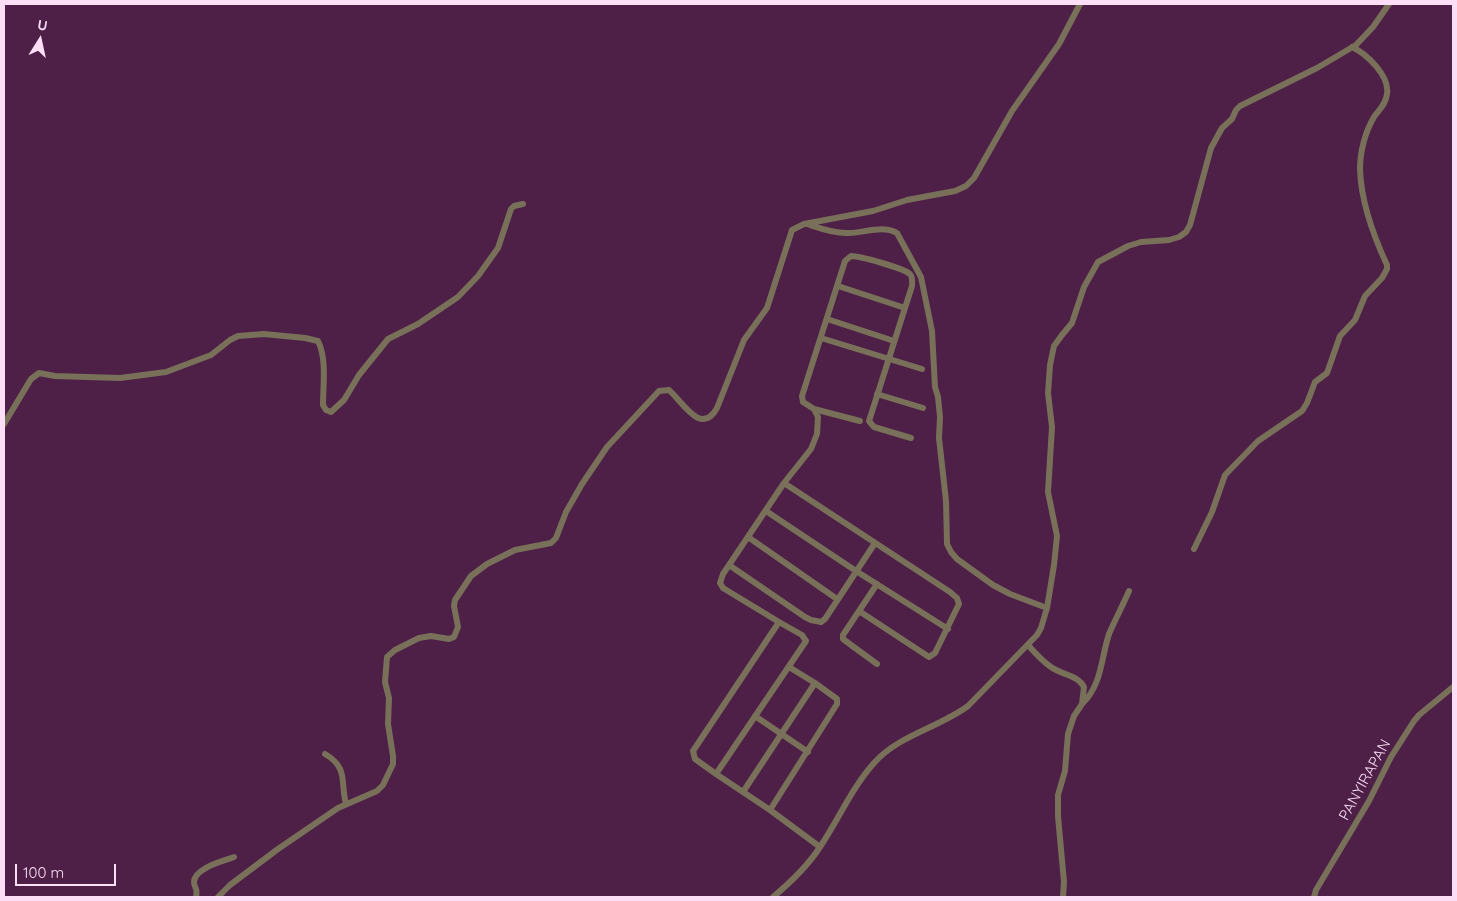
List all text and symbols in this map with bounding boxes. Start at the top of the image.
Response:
north arrow [15,15,65,65]
text: U [36,16,49,35]
street label: PANYIRAPAN [1335,736,1395,824]
scale bar [18,854,119,886]
text: 100 m [23,863,64,882]

